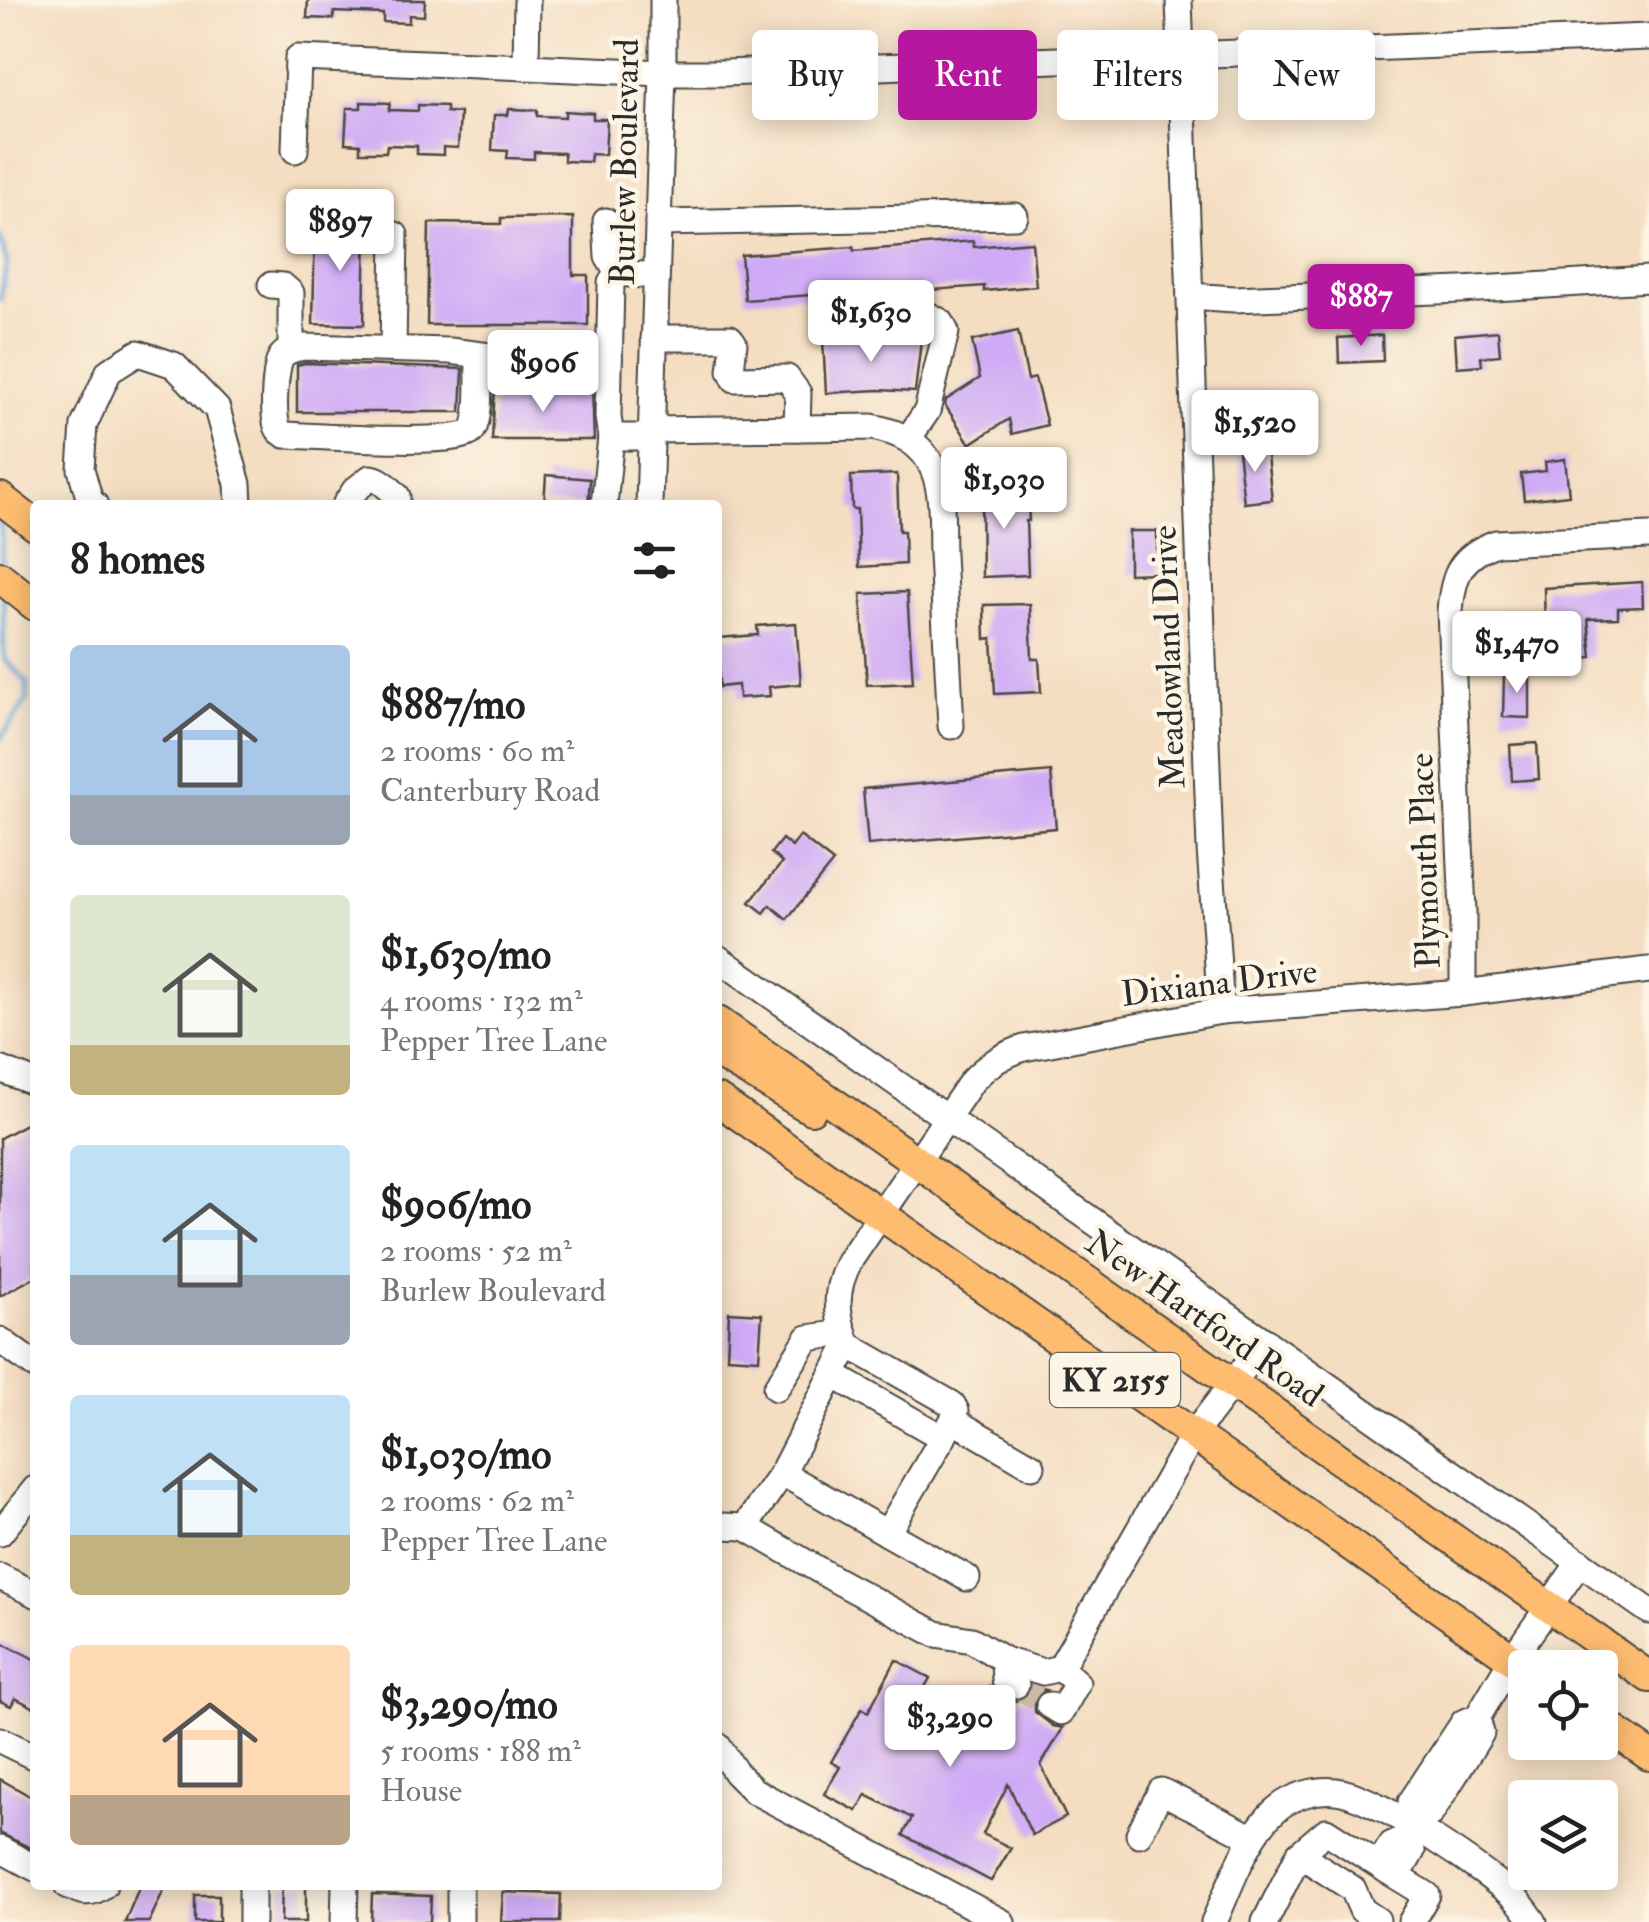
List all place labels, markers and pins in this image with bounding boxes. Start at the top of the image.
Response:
pin: $897 [281,189,399,274]
pin: $887 [1302,264,1420,349]
pin: $1,630 [790,280,952,365]
pin: $906 [484,330,602,415]
pin: $1,520 [1174,390,1336,475]
pin: $1,030 [923,447,1085,532]
pin: $1,470 [1436,611,1598,696]
pin: $3,290 [869,1685,1031,1770]

